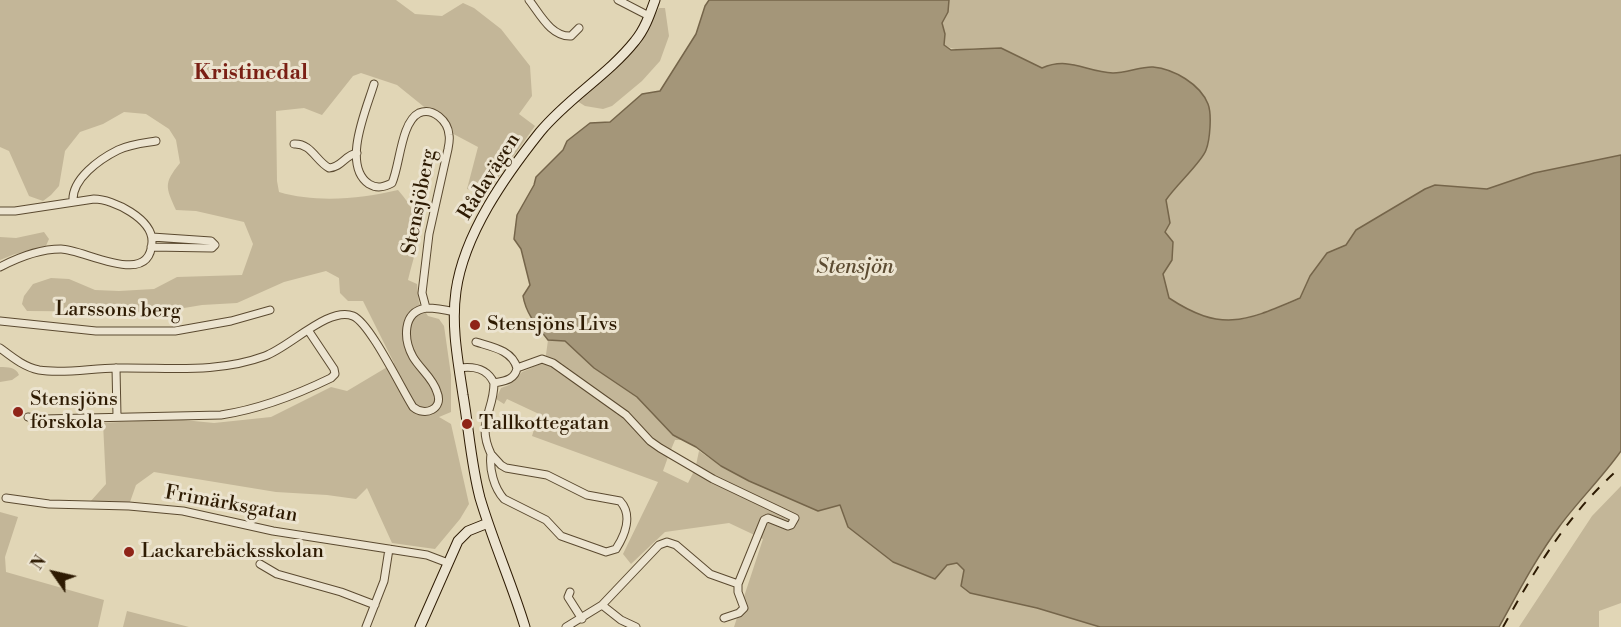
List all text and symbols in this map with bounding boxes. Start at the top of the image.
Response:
district label: Kristinedal [194,61,308,87]
street label: Rådavägen [454,129,526,225]
street label: Stensjöberg [398,147,442,257]
water label: Stensjön [816,255,894,281]
street label: Larssons berg [55,298,181,324]
place label: Stensjöns Livs [487,313,617,337]
marker: Stensjöns Livs [468,318,482,332]
place label: Stensjöns förskola [30,388,118,435]
marker: Stensjöns förskola [11,405,25,419]
place label: Tallkottegatan [479,412,609,436]
marker: Tallkottegatan [460,417,474,431]
street label: Frimärksgatan [163,482,299,528]
place label: Lackarebäcksskolan [141,540,324,564]
north arrow [24,543,84,603]
marker: Lackarebäcksskolan [122,545,136,559]
text: N [27,552,51,574]

